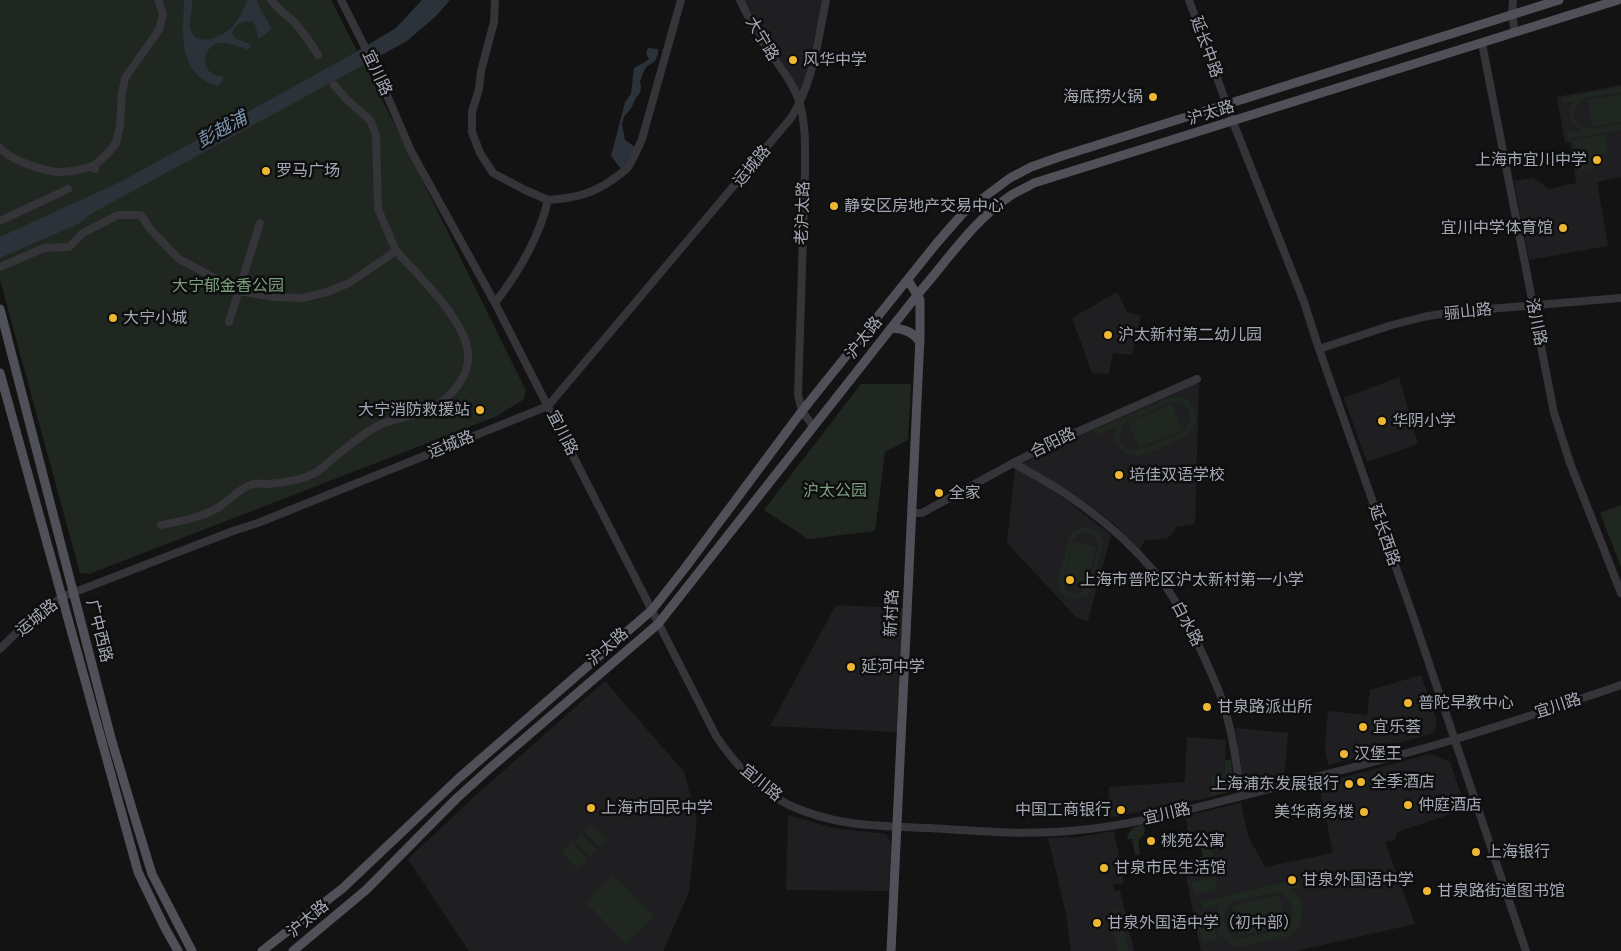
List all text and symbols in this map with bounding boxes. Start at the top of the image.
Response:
street label: 大宁路 [741,13,783,65]
street label: 延长中路 [1186,14,1226,80]
street label: 宜川路 [358,47,396,99]
place label: 风华中学 [803,50,867,70]
marker: 风华中学 [787,54,799,66]
place label: 海底捞火锅 [1063,87,1143,107]
marker: 海底捞火锅 [1147,91,1159,103]
street label: 沪太路 [1185,97,1237,129]
water label: 彭越浦 [193,107,251,153]
street label: 运城路 [729,141,775,191]
place label: 上海市宜川中学 [1475,150,1587,170]
marker: 上海市宜川中学 [1591,154,1603,166]
place label: 罗马广场 [276,161,340,181]
marker: 罗马广场 [260,165,272,177]
street label: 老沪太路 [792,181,814,245]
place label: 静安区房地产交易中心 [844,196,1004,216]
marker: 静安区房地产交易中心 [828,200,840,212]
place label: 宜川中学体育馆 [1441,218,1553,238]
marker: 宜川中学体育馆 [1557,222,1569,234]
park label: 大宁郁金香公园 [172,276,284,296]
street label: 洛川路 [1522,297,1550,347]
street label: 骊山路 [1443,300,1493,324]
place label: 大宁小城 [123,308,187,328]
marker: 大宁小城 [107,312,119,324]
street label: 沪太路 [842,313,886,363]
place label: 沪太新村第二幼儿园 [1118,325,1262,345]
marker: 沪太新村第二幼儿园 [1102,329,1114,341]
place label: 大宁消防救援站 [358,400,470,420]
marker: 大宁消防救援站 [474,404,486,416]
street label: 宜川路 [543,407,581,459]
place label: 华阴小学 [1392,411,1456,431]
marker: 华阴小学 [1376,415,1388,427]
street label: 合阳路 [1027,424,1079,462]
street label: 运城路 [425,427,477,463]
place label: 培佳双语学校 [1129,465,1225,485]
marker: 培佳双语学校 [1113,469,1125,481]
park label: 沪太公园 [803,481,867,501]
place label: 全家 [949,483,981,503]
marker: 全家 [933,487,945,499]
street label: 延长西路 [1365,502,1403,568]
place label: 上海市普陀区沪太新村第一小学 [1080,570,1304,590]
marker: 上海市普陀区沪太新村第一小学 [1064,574,1076,586]
street label: 新村路 [881,589,903,637]
street label: 运城路 [12,595,62,641]
street label: 广中西路 [82,598,116,664]
street label: 白水路 [1167,598,1207,650]
street label: 沪太路 [584,624,632,670]
place label: 延河中学 [861,657,925,677]
marker: 延河中学 [845,661,857,673]
street label: 宜川路 [1532,689,1584,723]
place label: 普陀早教中心 [1418,693,1514,713]
place label: 甘泉路派出所 [1217,697,1313,717]
marker: 普陀早教中心 [1402,697,1414,709]
marker: 甘泉路派出所 [1201,701,1213,713]
place label: 宜乐荟 [1373,717,1421,737]
marker: 宜乐荟 [1357,721,1369,733]
place label: 汉堡王 [1354,744,1402,764]
marker: 汉堡王 [1338,748,1350,760]
street label: 宜川路 [736,760,786,806]
place label: 全季酒店 [1371,772,1435,792]
place label: 上海浦东发展银行 [1211,774,1339,794]
marker: 全季酒店 [1355,776,1367,788]
marker: 上海浦东发展银行 [1343,778,1355,790]
place label: 仲庭酒店 [1418,795,1482,815]
place label: 上海市回民中学 [601,798,713,818]
street label: 宜川路 [1141,799,1193,829]
marker: 仲庭酒店 [1402,799,1414,811]
place label: 中国工商银行 [1015,800,1111,820]
marker: 上海市回民中学 [585,802,597,814]
place label: 美华商务楼 [1274,802,1354,822]
marker: 中国工商银行 [1115,804,1127,816]
marker: 美华商务楼 [1358,806,1370,818]
place label: 桃苑公寓 [1161,831,1225,851]
marker: 桃苑公寓 [1145,835,1157,847]
place label: 上海银行 [1486,842,1550,862]
marker: 上海银行 [1470,846,1482,858]
place label: 甘泉市民生活馆 [1114,858,1226,878]
marker: 甘泉市民生活馆 [1098,862,1110,874]
place label: 甘泉外国语中学 [1302,870,1414,890]
marker: 甘泉外国语中学 [1286,874,1298,886]
place label: 甘泉路街道图书馆 [1437,881,1565,901]
marker: 甘泉路街道图书馆 [1421,885,1433,897]
street label: 沪太路 [283,896,333,942]
place label: 甘泉外国语中学（初中部） [1107,913,1299,933]
marker: 甘泉外国语中学（初中部） [1091,917,1103,929]

